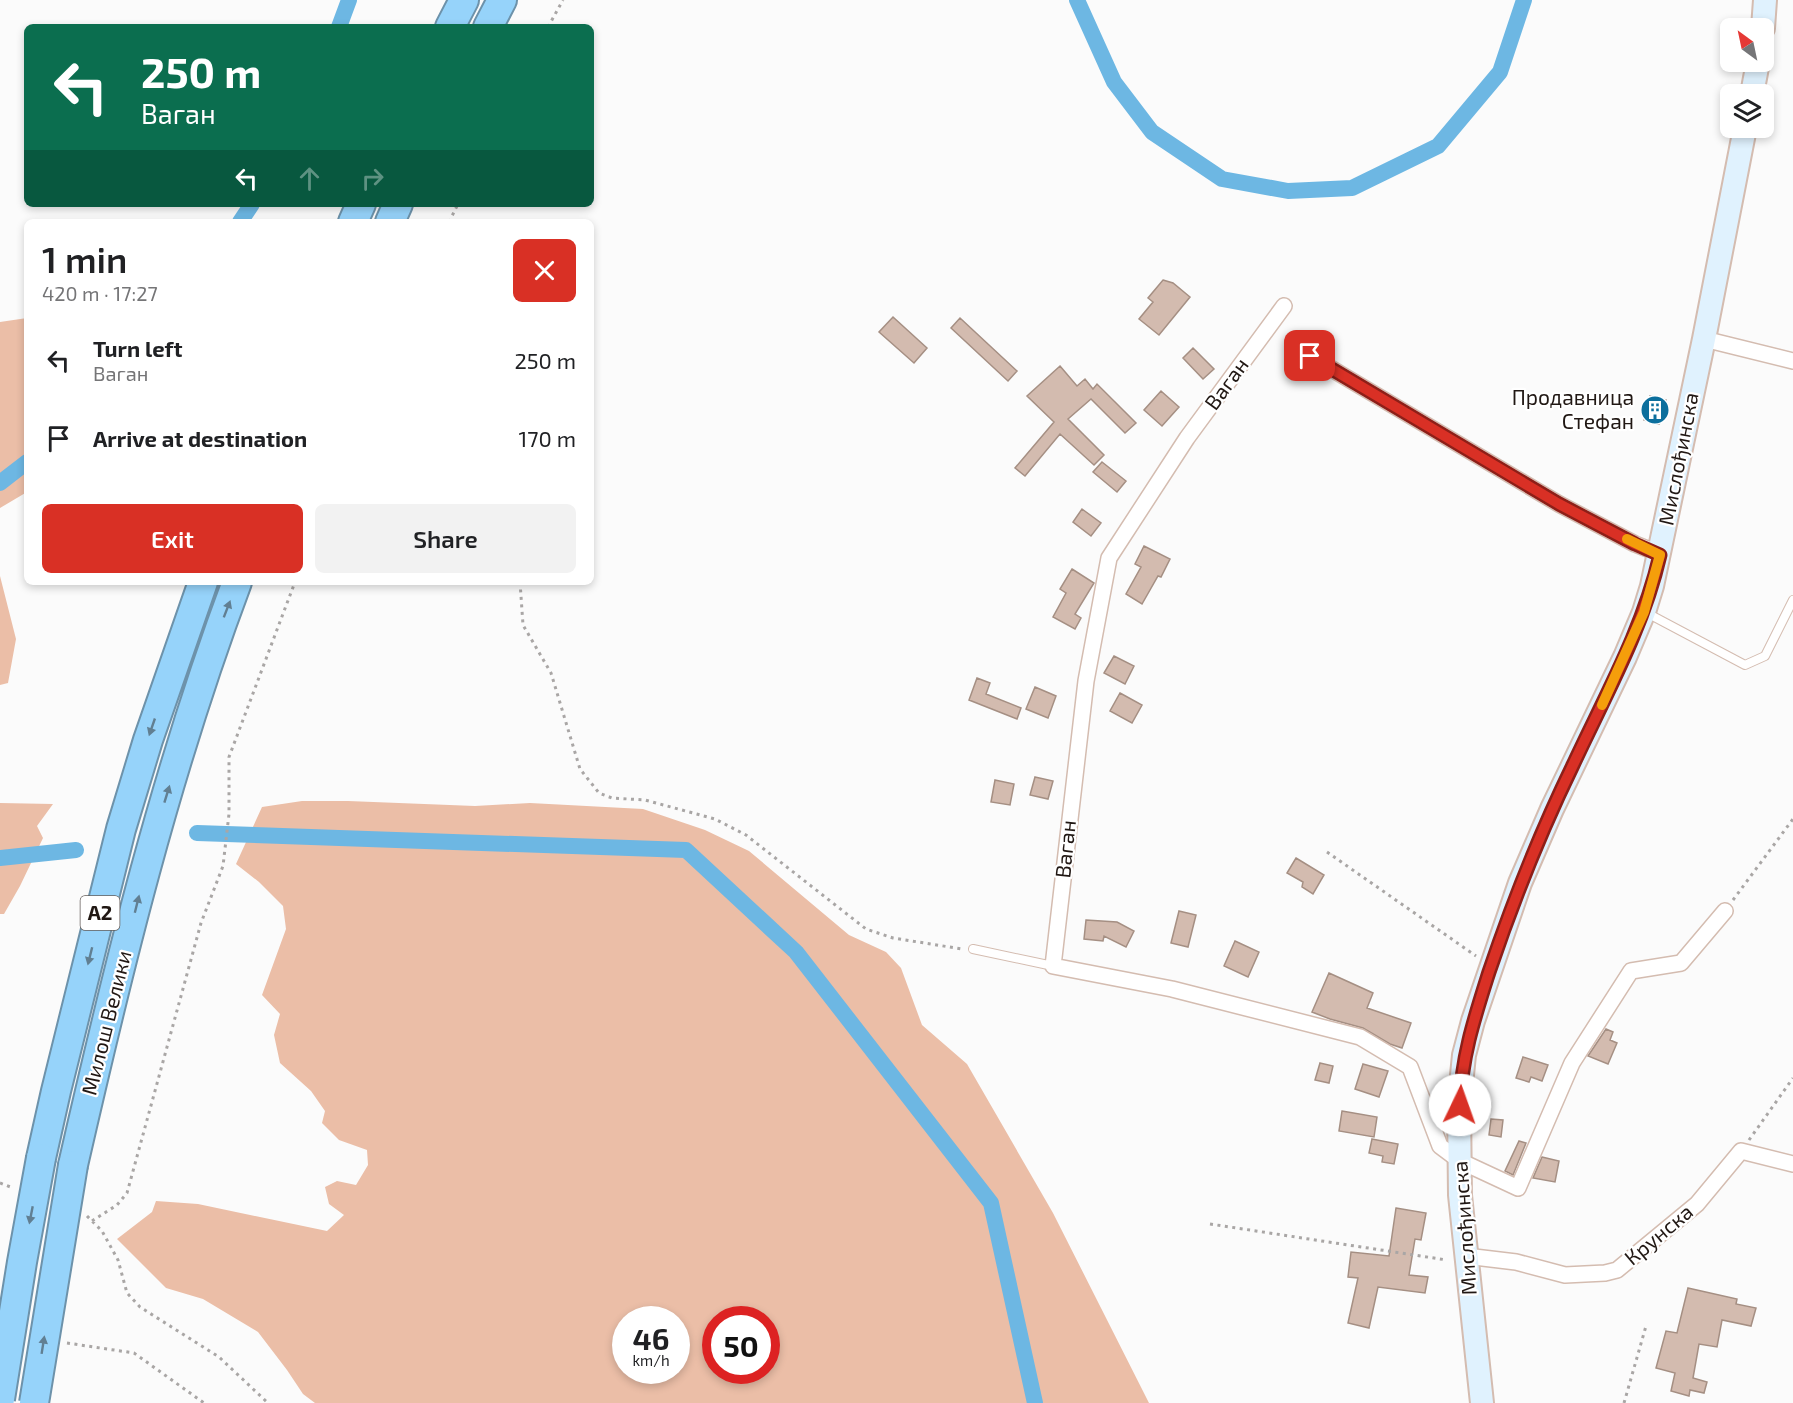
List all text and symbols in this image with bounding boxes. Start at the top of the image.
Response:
north arrow [1720,18,1774,72]
map controls [1720,18,1774,138]
text: 250 m [141,46,261,96]
icon: left [42,48,120,126]
button: layers [1720,84,1774,138]
text: Ваган [141,97,216,129]
icon: left [230,162,263,195]
icon: ahead [293,162,326,195]
icon: right [356,162,389,195]
text: 1 min [42,237,127,280]
button: close [513,239,576,302]
text: 420 m · 17:27 [42,281,158,305]
pin [1284,330,1335,381]
text: Turn left [93,335,182,361]
icon: arrive [1293,339,1326,372]
icon: left [42,344,75,377]
text: 250 m [514,347,576,373]
street label: Ваган [1199,352,1253,414]
text: Ваган [93,361,148,385]
place label: Продавница Стефан [1512,384,1634,433]
street label: Мислођинска [1652,390,1704,527]
building icon: Продавница Стефан [1639,394,1671,426]
icon: arrive [42,422,75,455]
text: Arrive at destination [93,425,307,451]
text: 170 m [519,425,576,451]
button: Exit [42,504,303,573]
button: Share [315,504,576,573]
one-way arrow [223,600,232,618]
one-way arrow [147,718,157,736]
one-way arrow [163,785,172,803]
street label: Ваган [1049,819,1080,879]
one-way arrow [132,895,142,913]
road number: A2 [80,896,120,930]
one-way arrow [84,946,94,965]
street label: Милош Велики [75,948,136,1098]
position arrow [1428,1073,1492,1137]
street label: Мислођинска [1446,1160,1482,1296]
street label: Крунска [1619,1198,1698,1270]
one-way arrow [26,1206,35,1225]
speed limit sign: 50 [702,1306,780,1384]
text: 46 [633,1320,669,1356]
one-way arrow [38,1336,47,1355]
text: km/h [632,1351,670,1369]

